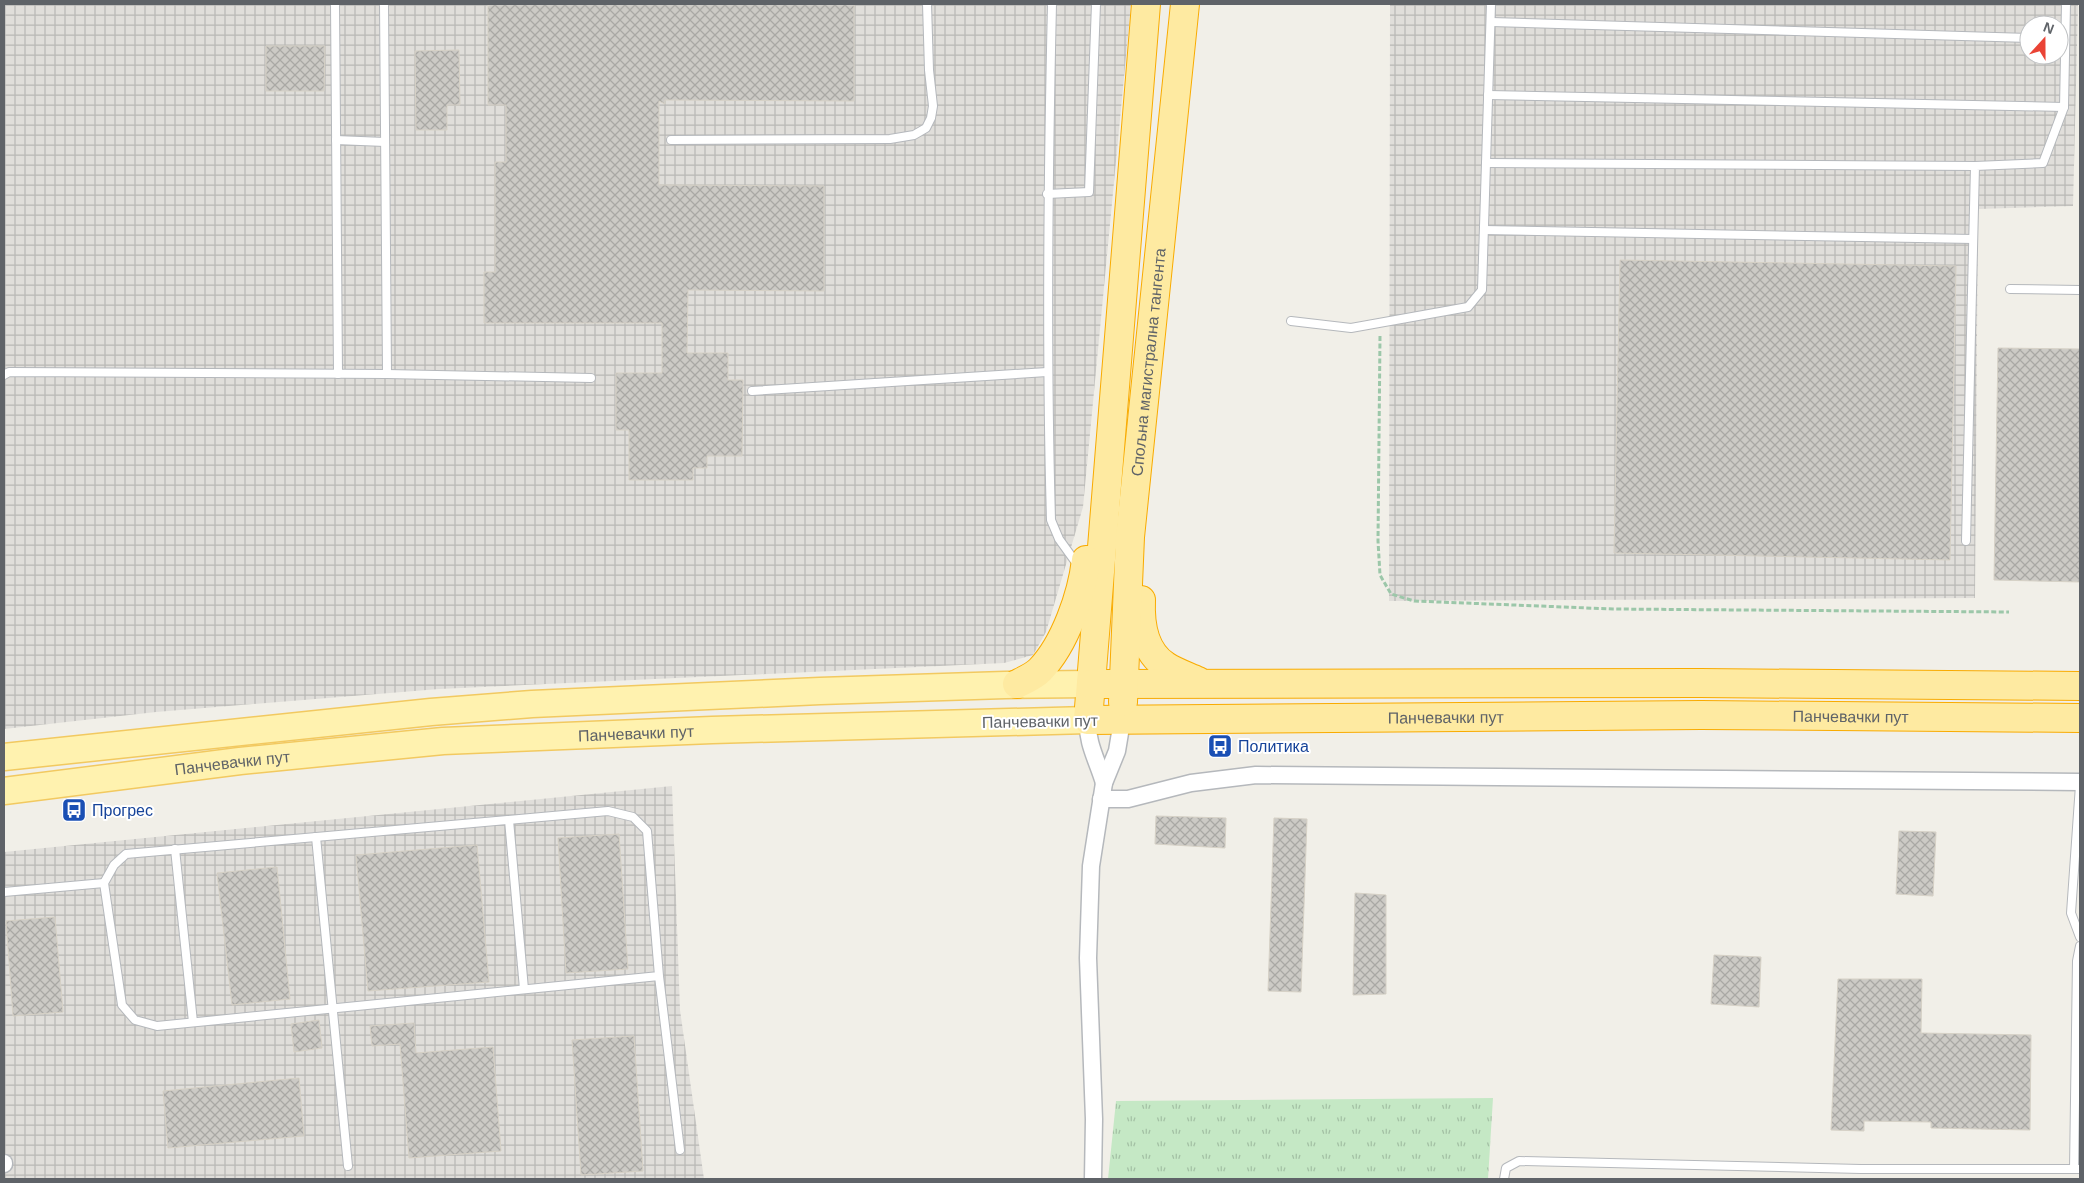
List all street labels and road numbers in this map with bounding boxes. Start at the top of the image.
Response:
street label: Спољна магистрална тангента [1128,247,1169,477]
street label: Панчевачки пут [1793,708,1909,726]
street label: Панчевачки пут [1388,709,1504,727]
street label: Панчевачки пут [982,712,1099,731]
street label: Панчевачки пут [578,723,695,744]
street label: Панчевачки пут [174,748,291,778]

